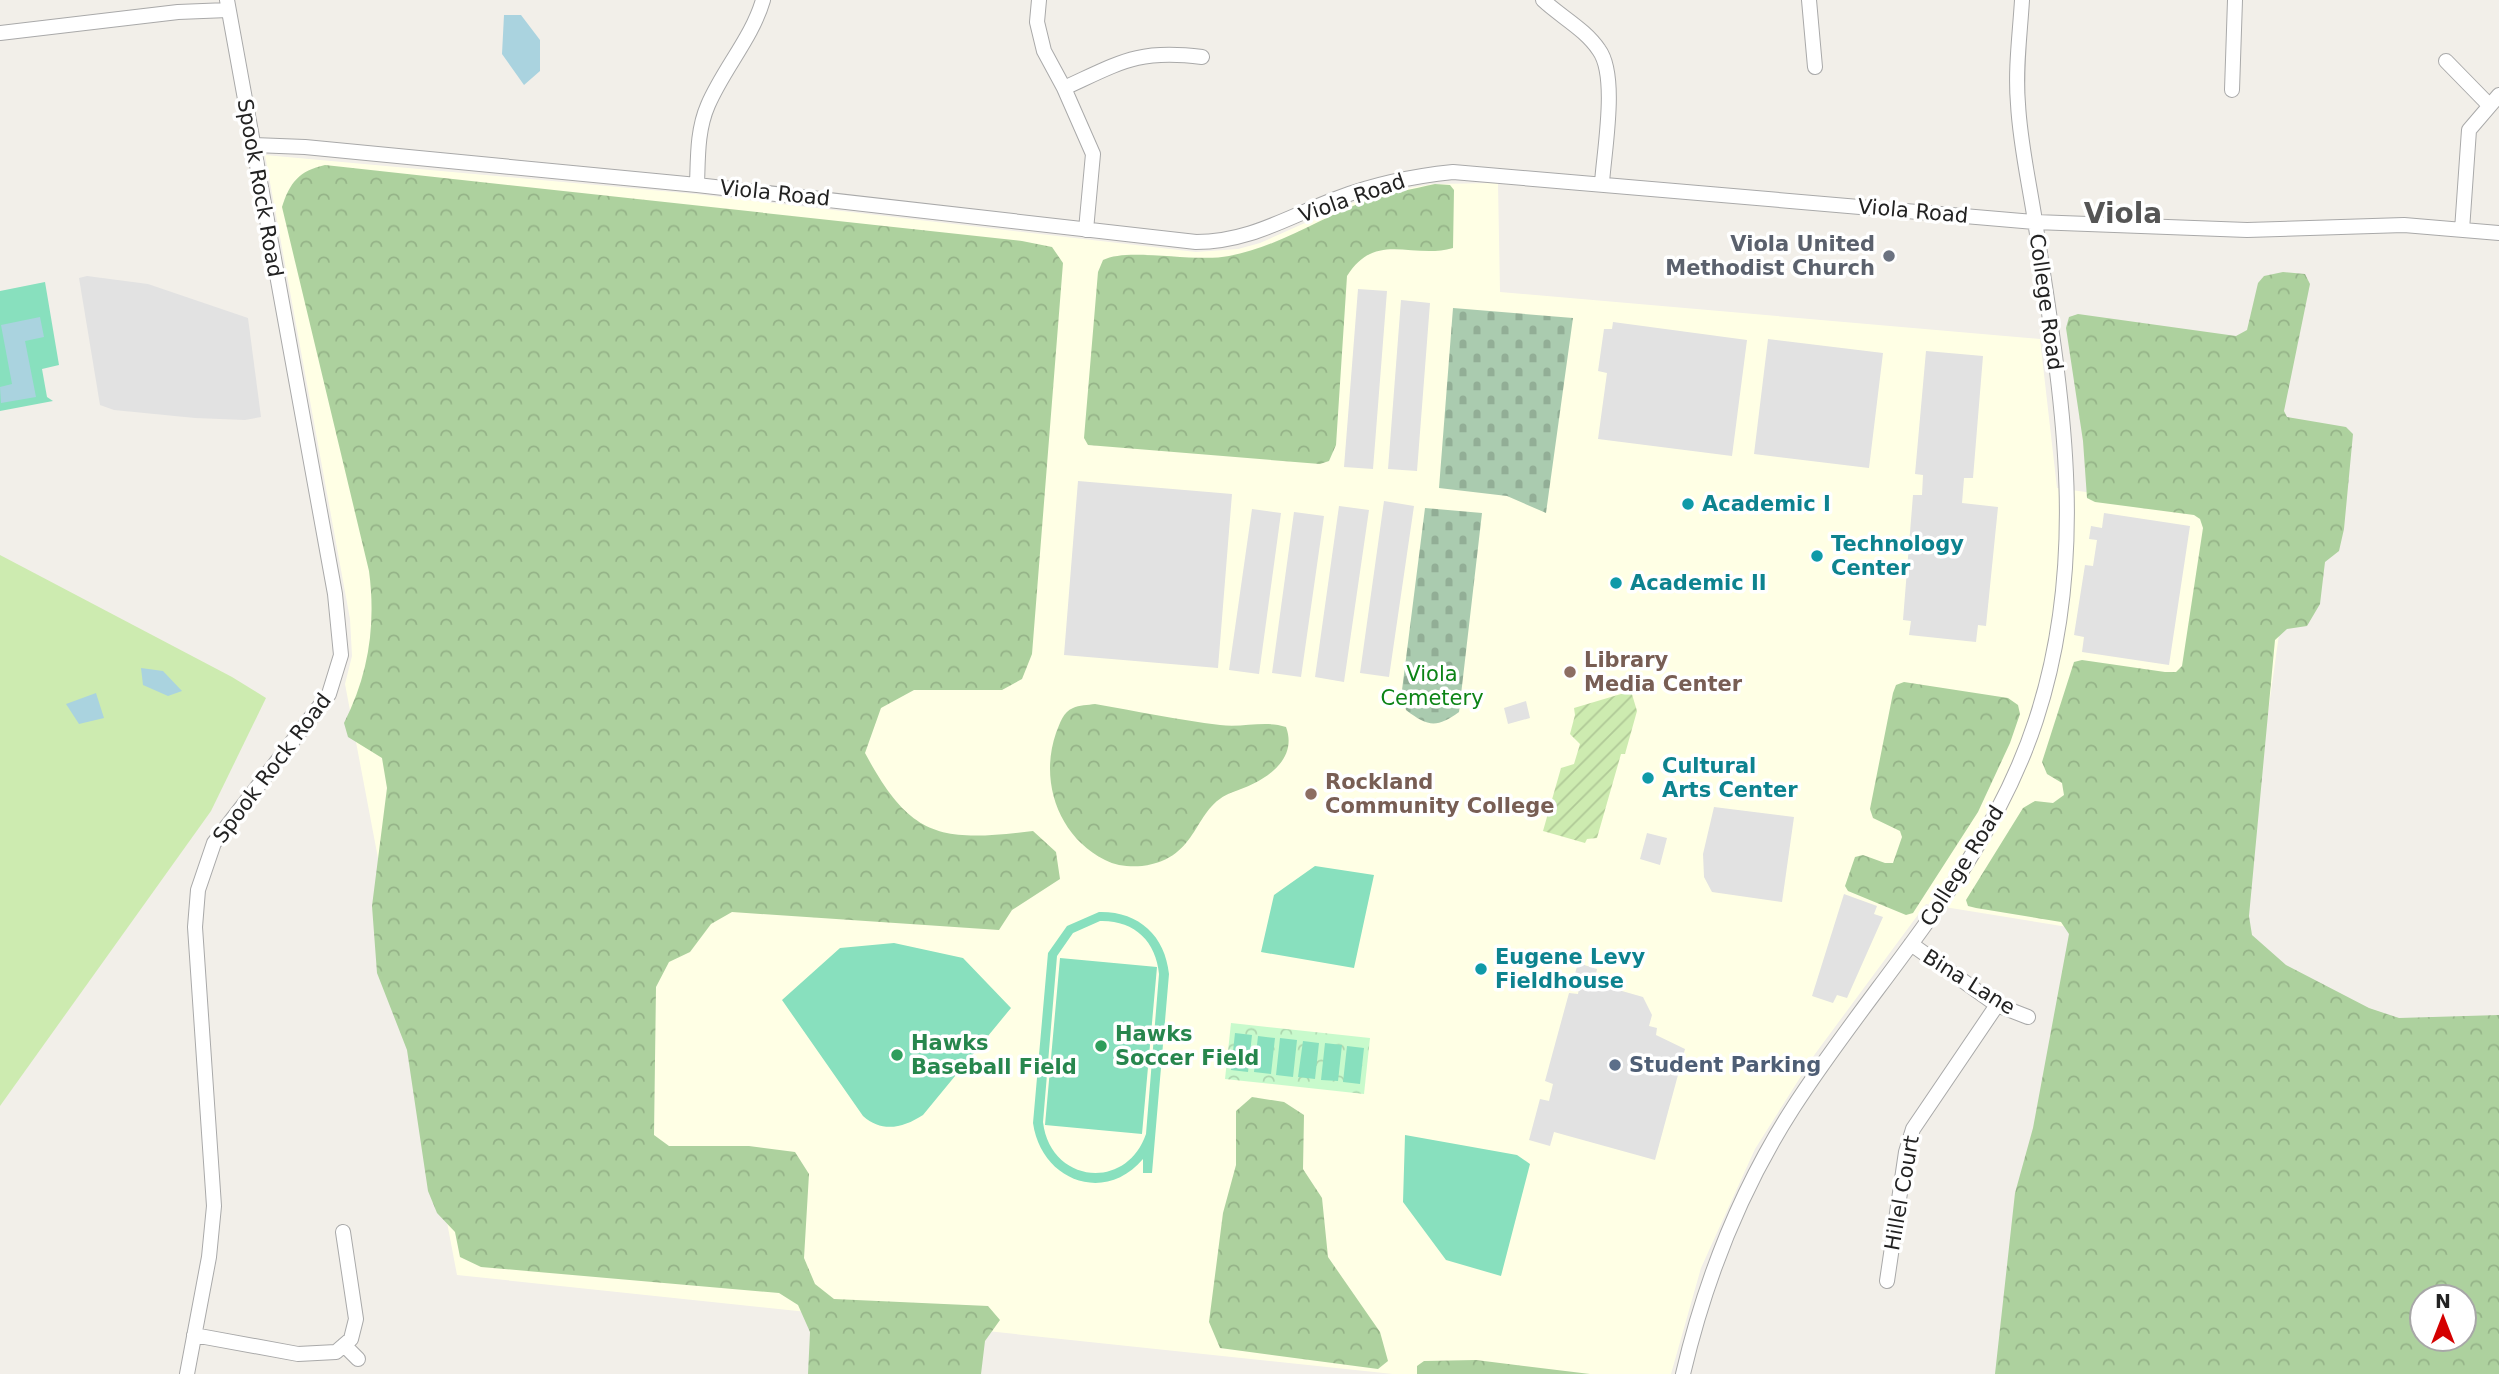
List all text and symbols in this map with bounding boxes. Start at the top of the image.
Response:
street label: Spook Rock Road [232,97,288,279]
street label: Viola Road [1296,169,1408,227]
street label: Viola Road [719,175,831,211]
street label: Viola Road [1857,194,1969,228]
district label: Viola [2084,197,2162,230]
place label: Viola United Methodist Church [1665,232,1875,280]
street label: College Road [2025,232,2067,372]
marker: Viola United Methodist Church [1881,248,1897,264]
place label: Academic I [1702,492,1831,516]
marker: Academic I [1680,496,1696,512]
place label: Technology Center [1831,532,1964,580]
marker: Technology Center [1809,548,1825,564]
place label: Academic II [1630,571,1767,595]
marker: Academic II [1608,575,1624,591]
place label: Library Media Center [1584,648,1743,696]
park label: Viola Cemetery [1380,662,1484,710]
marker: Library Media Center [1562,664,1578,680]
street label: Spook Rock Road [208,689,336,847]
place label: Cultural Arts Center [1662,754,1798,802]
place label: Rockland Community College [1325,770,1555,818]
marker: Cultural Arts Center [1640,770,1656,786]
marker: Rockland Community College [1303,786,1319,802]
street label: College Road [1915,801,2009,931]
street label: Bina Lane [1919,944,2019,1020]
place label: Eugene Levy Fieldhouse [1495,945,1645,993]
marker: Eugene Levy Fieldhouse [1473,961,1489,977]
place label: Hawks Soccer Field [1115,1022,1259,1070]
place label: Hawks Baseball Field [911,1031,1077,1079]
marker: Hawks Soccer Field [1093,1038,1109,1054]
marker: Hawks Baseball Field [889,1047,905,1063]
place label: Student Parking [1629,1053,1821,1077]
marker: Student Parking [1607,1057,1623,1073]
street label: Hillel Court [1880,1134,1924,1252]
north arrow [2408,1283,2478,1353]
text: N [2435,1290,2451,1312]

